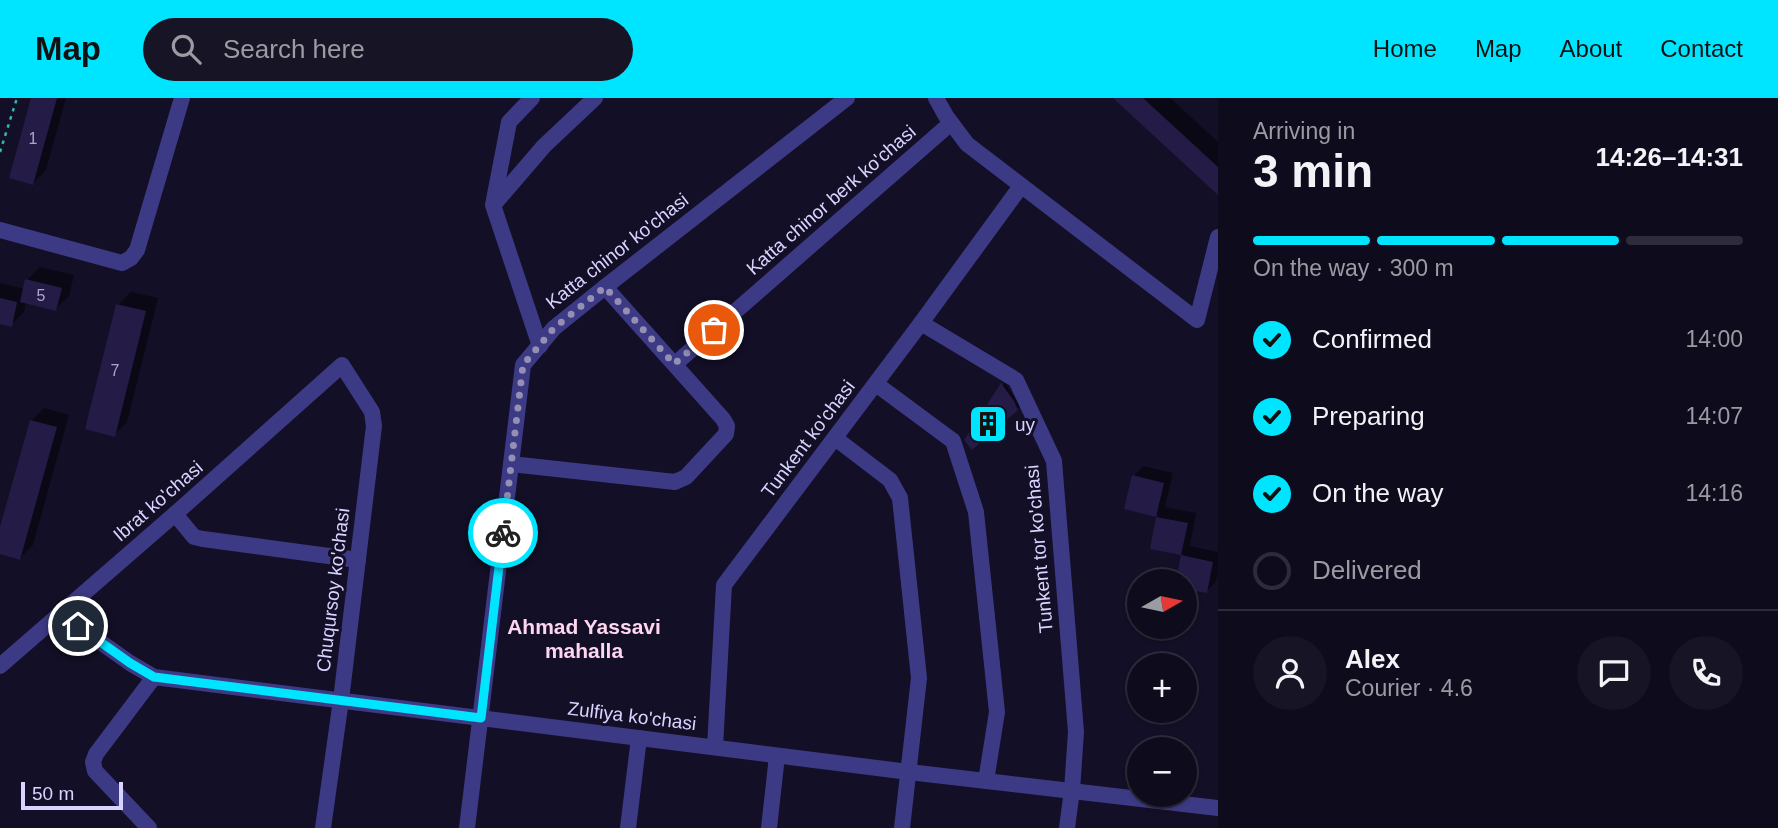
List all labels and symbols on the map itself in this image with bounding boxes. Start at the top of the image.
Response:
street label: Katta chinor berk ko'chasi [742,121,920,279]
house number: 1 [29,130,38,147]
street label: Katta chinor ko'chasi [542,189,692,313]
house number: 5 [37,287,46,304]
pin [684,300,744,360]
house number: 7 [111,362,120,379]
street label: Tunkent ko'chasi [757,376,859,502]
building icon: uy [967,403,1009,445]
place label: uy [1015,414,1036,435]
street label: Ibrat ko'chasi [109,457,207,545]
street label: Tunkent tor ko'chasi [1021,464,1057,634]
courier [468,498,538,568]
street label: Chuqursoy ko'chasi [313,507,353,673]
north arrow [1127,569,1197,639]
pin [48,596,108,656]
district label: Ahmad Yassavi mahalla [507,615,661,662]
street label: Zulfiya ko'chasi [567,698,697,734]
scale bar [21,779,122,811]

